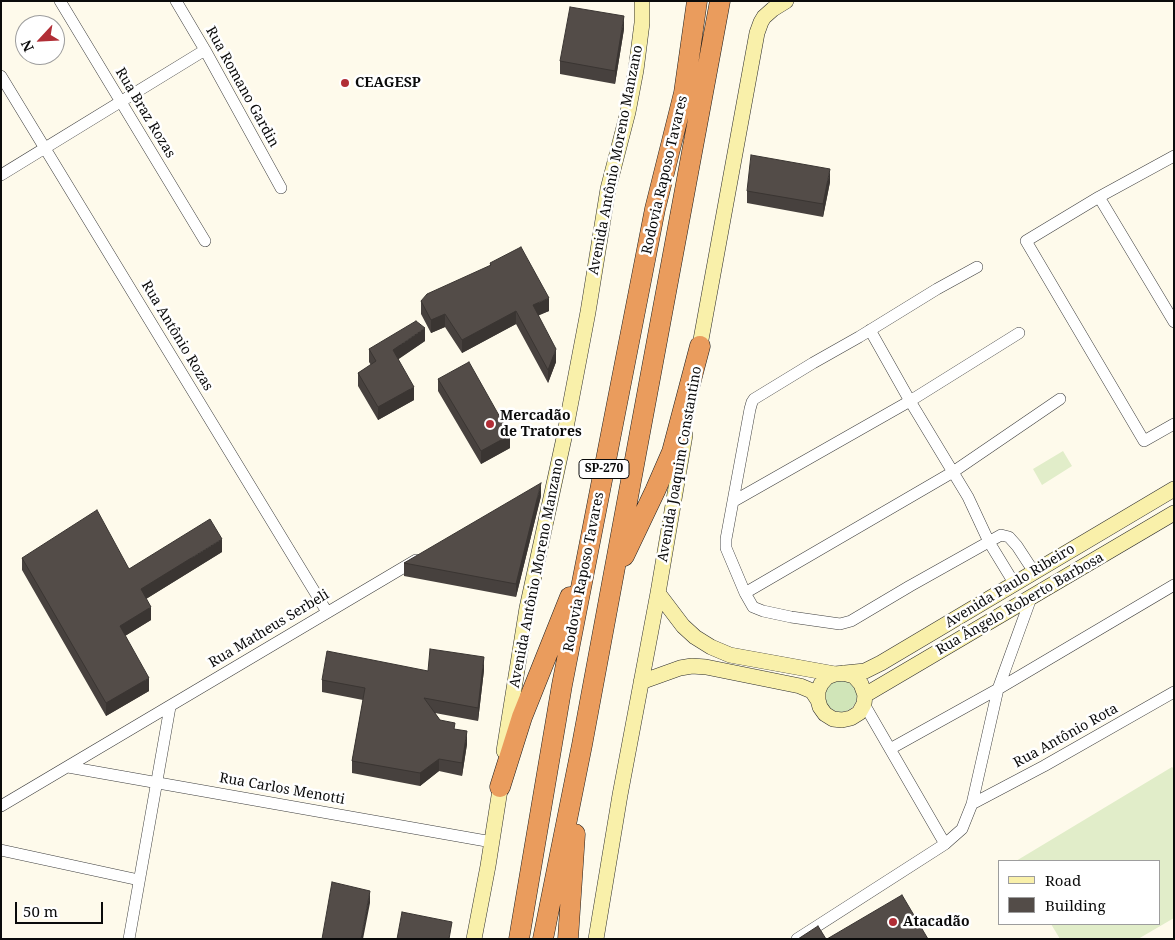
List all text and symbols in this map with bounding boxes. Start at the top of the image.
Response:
north arrow [15,15,65,65]
street label: Rua Romano Gardin [202,24,282,150]
text: N [16,37,38,55]
street label: Avenida Antônio Moreno Manzano [585,44,647,276]
street label: Rua Braz Rozas [111,65,179,161]
place label: CEAGESP [355,75,421,91]
marker: CEAGESP [339,77,351,89]
street label: Rodovia Raposo Tavares [639,94,691,256]
street label: Rua Antônio Rozas [138,278,216,394]
street label: Avenida Joaquim Constantino [654,365,706,563]
place label: Mercadão de Tratores [500,408,582,441]
marker: Mercadão de Tratores [484,418,496,430]
street label: Avenida Antônio Moreno Manzano [506,457,568,689]
road number: SP-270 [579,459,629,478]
street label: Rodovia Raposo Tavares [560,491,608,653]
street label: Avenida Paulo Ribeiro [942,541,1078,631]
street label: Rua Ângelo Roberto Barbosa [933,549,1107,659]
street label: Rua Matheus Serbeli [206,586,332,672]
street label: Rua Antônio Rota [1011,700,1121,772]
street label: Rua Carlos Menotti [218,770,346,808]
legend [998,860,1160,925]
text: Road [1045,870,1081,890]
scale bar [18,892,105,924]
text: Building [1045,895,1106,915]
text: 50 m [23,901,58,921]
place label: Atacadão [903,914,969,930]
marker: Atacadão [887,916,899,928]

